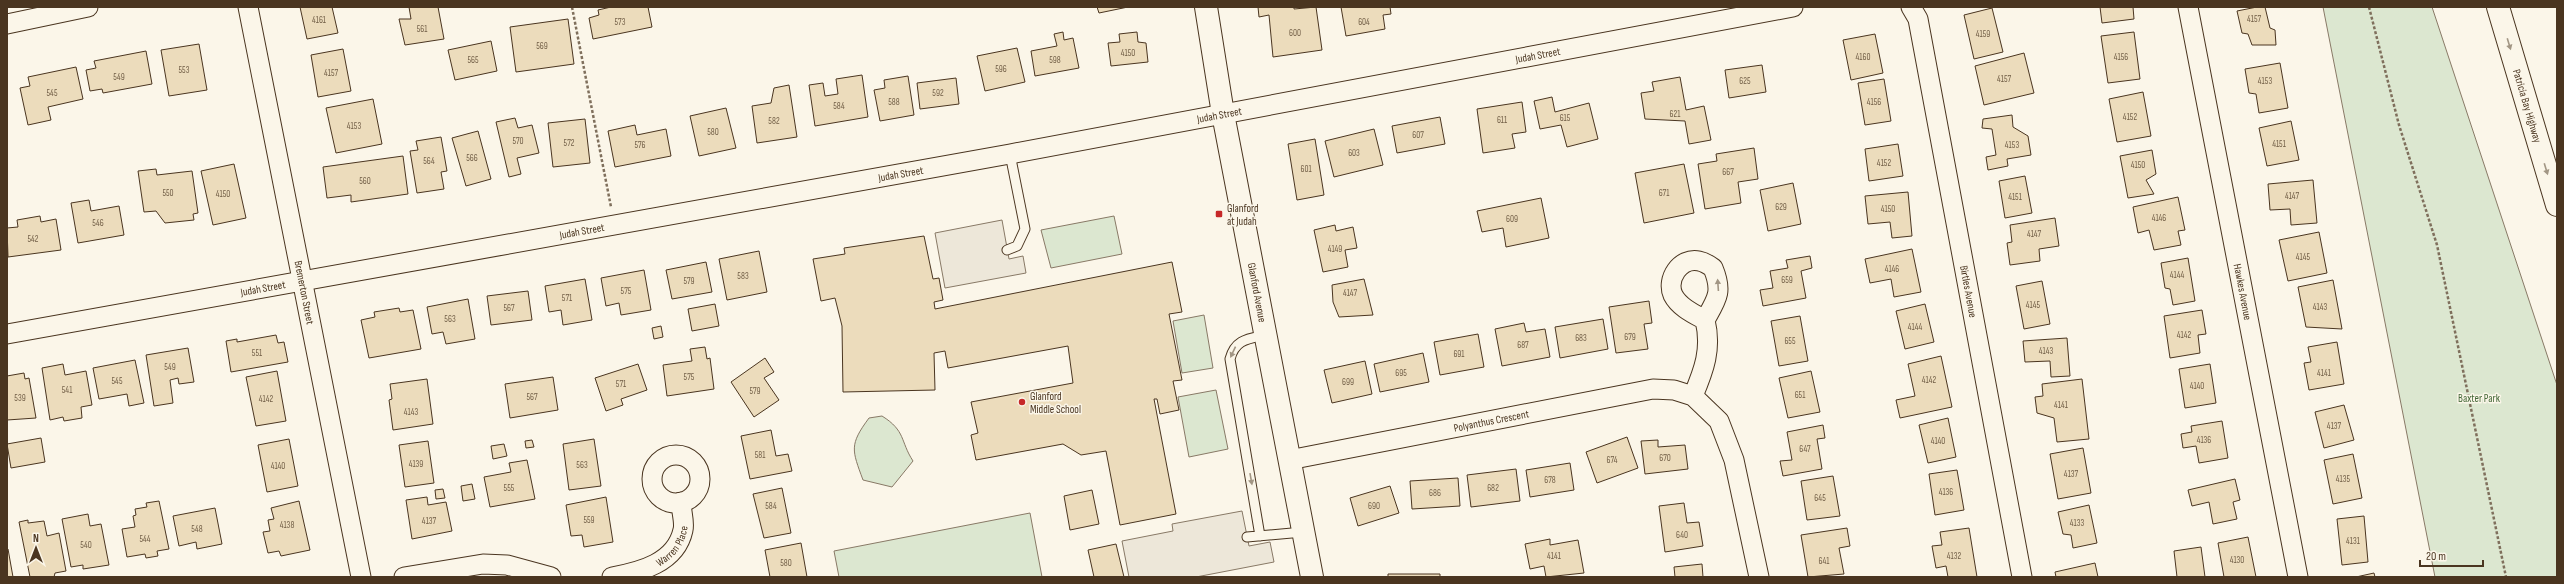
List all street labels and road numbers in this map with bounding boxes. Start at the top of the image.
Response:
street label: Judah Street [1513,44,1562,66]
street label: Patricia Bay Highway [2510,67,2545,145]
street label: Judah Street [1195,104,1243,125]
street label: Judah Street [876,163,925,184]
street label: Judah Street [557,220,606,241]
street label: Bremerton Street [292,259,317,326]
street label: Glanford Avenue [1245,262,1269,323]
street label: Hawkes Avenue [2231,262,2255,321]
street label: Birtles Avenue [1958,264,1980,319]
street label: Judah Street [238,278,287,299]
street label: Polyanthus Crescent [1452,407,1531,434]
street label: Warren Place [653,525,690,569]

